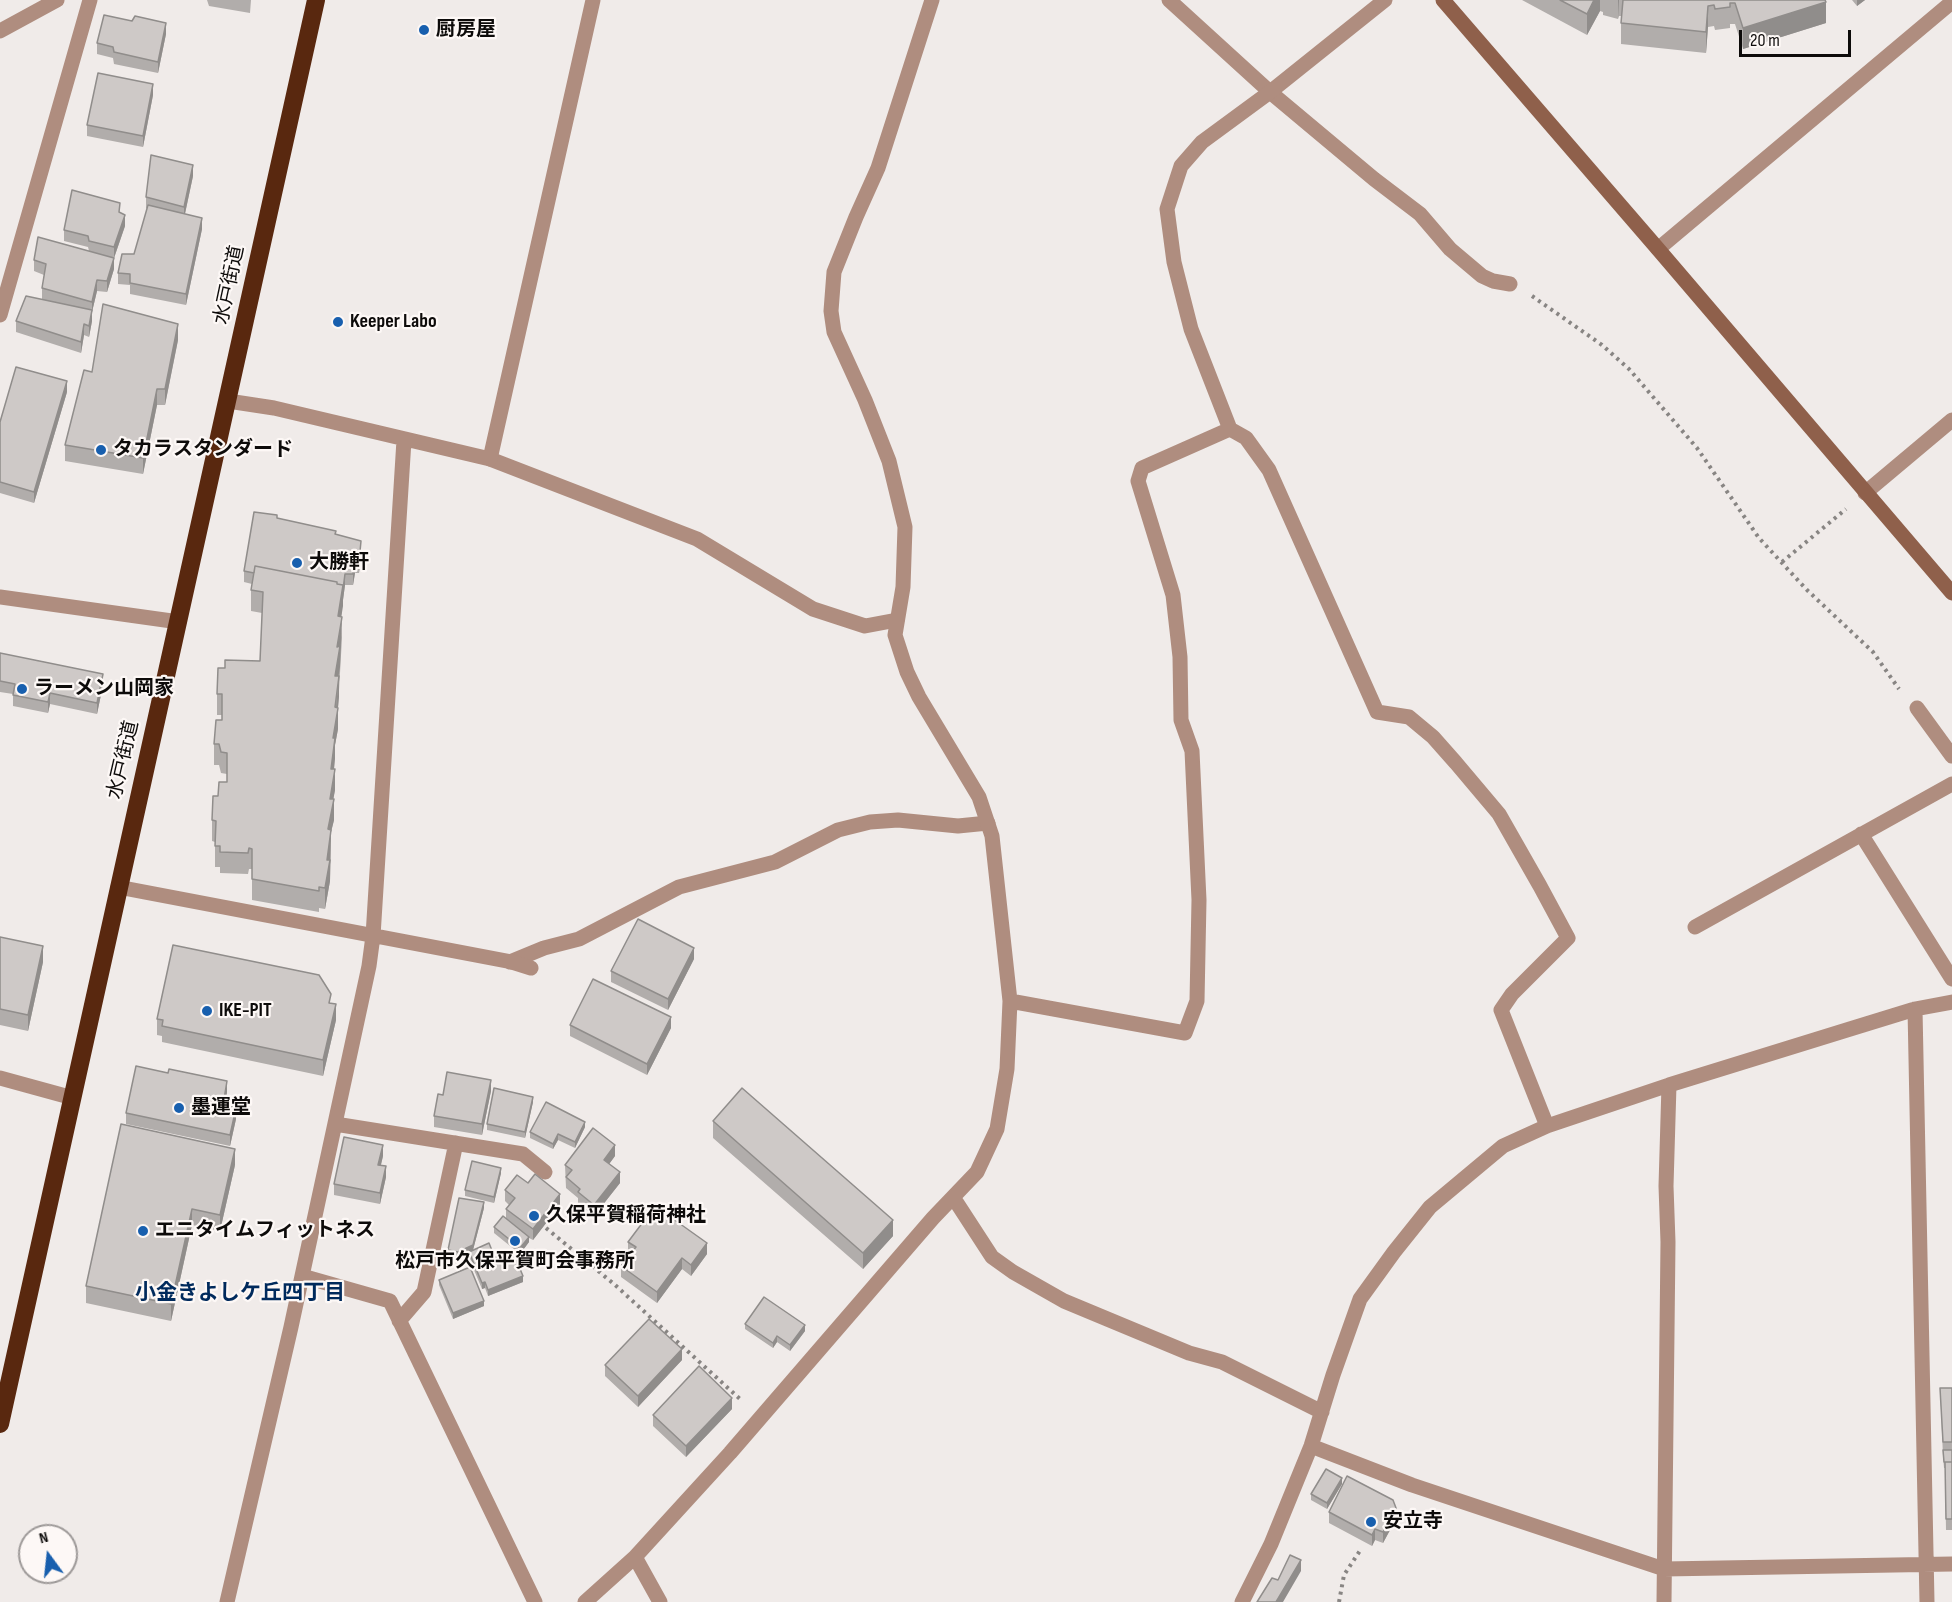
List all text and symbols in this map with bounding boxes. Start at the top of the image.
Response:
place label: 厨房屋 [436,18,496,42]
scale bar [1742,18,1854,56]
marker: 厨房屋 [417,23,431,37]
text: 20 m [1750,30,1780,51]
street label: 水戸街道 [210,243,250,327]
place label: Keeper Labo [350,310,437,334]
marker: Keeper Labo [331,315,345,329]
place label: タカラスタンダード [113,438,293,462]
marker: タカラスタンダード [94,443,108,457]
place label: 大勝軒 [309,551,369,575]
marker: 大勝軒 [290,556,304,570]
place label: ラーメン山岡家 [34,677,174,701]
marker: ラーメン山岡家 [15,682,29,696]
street label: 水戸街道 [103,718,145,802]
place label: IKE-PIT [219,999,272,1023]
marker: IKE-PIT [200,1004,214,1018]
place label: 墨運堂 [191,1096,251,1120]
marker: 墨運堂 [172,1101,186,1115]
place label: 久保平賀稲荷神社 [546,1204,706,1228]
marker: 久保平賀稲荷神社 [527,1209,541,1223]
place label: エニタイムフィットネス [155,1219,375,1243]
marker: エニタイムフィットネス [136,1224,150,1238]
marker: 松戸市久保平賀町会事務所 [508,1234,522,1248]
place label: 松戸市久保平賀町会事務所 [395,1250,635,1274]
district label: 小金きよしケ丘四丁目 [135,1281,345,1307]
place label: 安立寺 [1383,1510,1443,1534]
marker: 安立寺 [1364,1515,1378,1529]
north arrow [18,1524,78,1584]
text: N [37,1528,50,1548]

